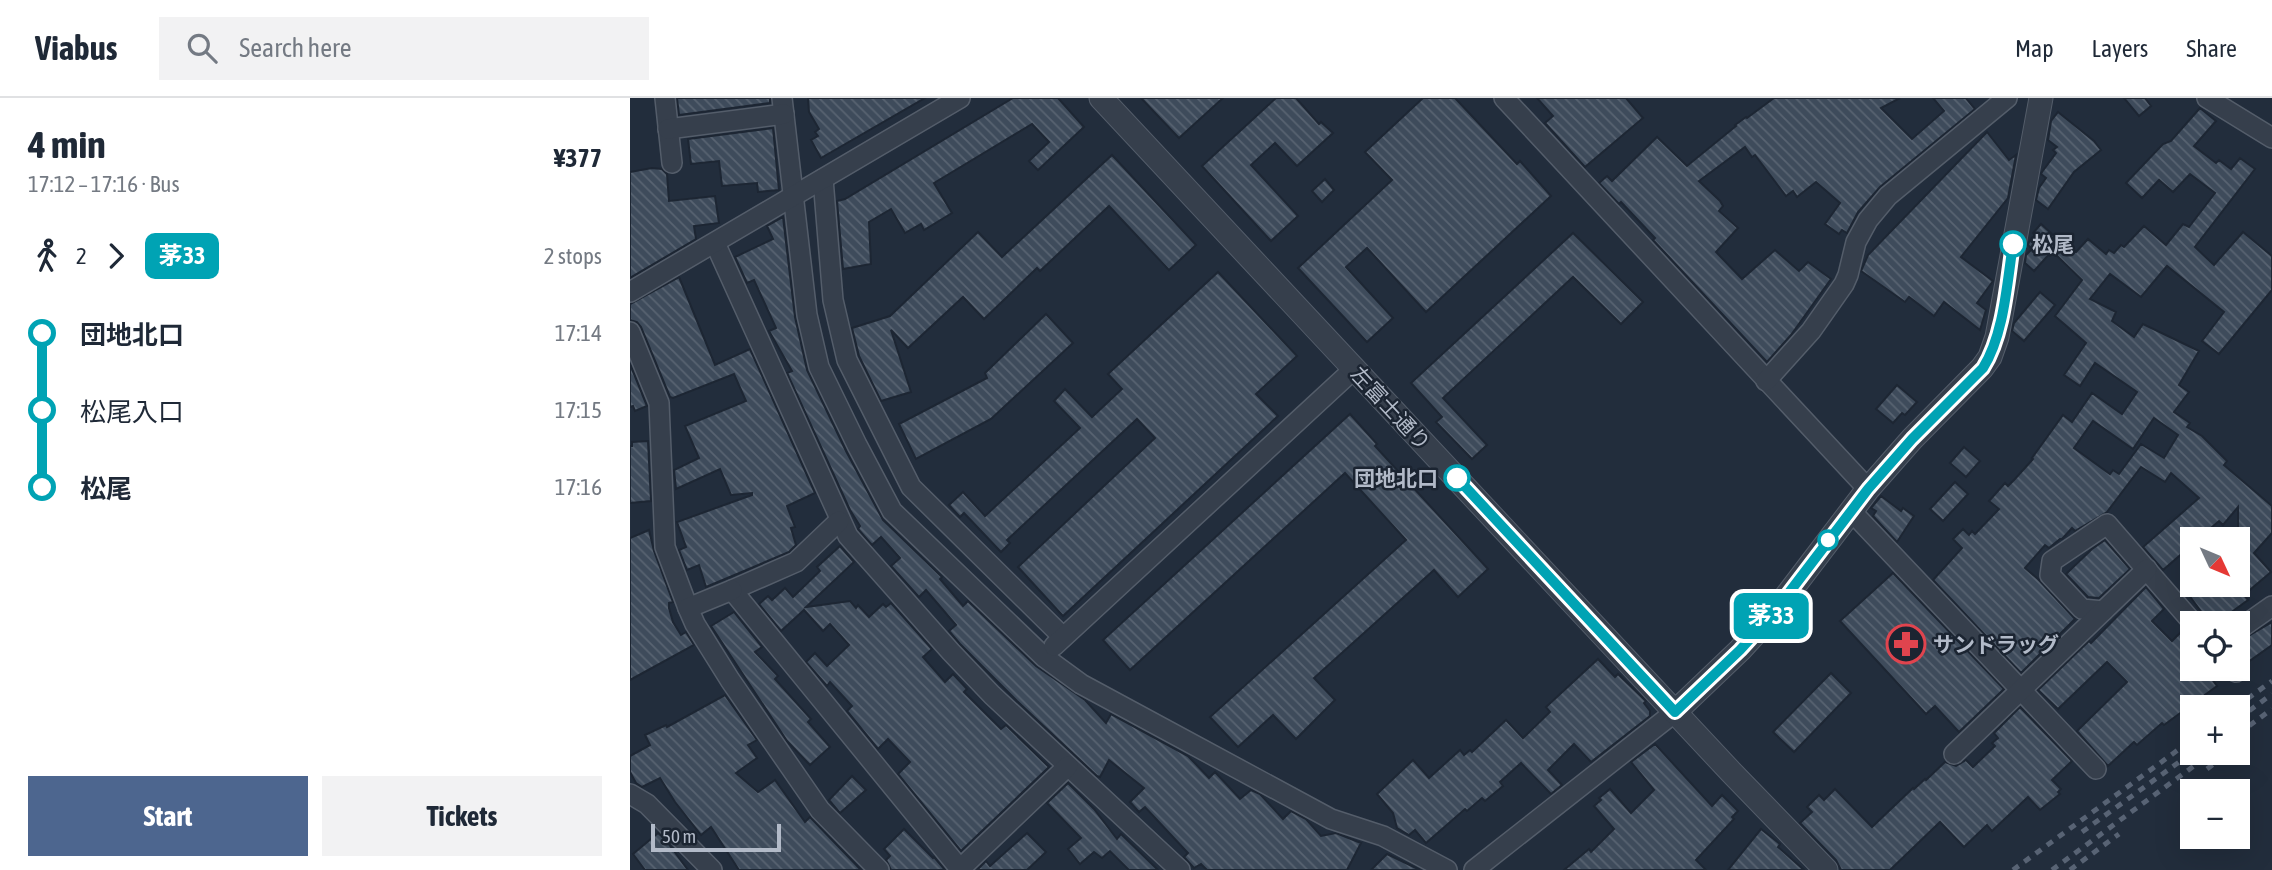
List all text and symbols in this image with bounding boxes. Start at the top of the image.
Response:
search box [159,17,649,80]
text: Viabus [35,29,117,67]
icon: search [183,29,221,67]
text: Search here [239,33,352,63]
text: Map [2015,35,2054,62]
text: Layers [2092,35,2148,62]
text: Share [2186,35,2237,62]
text: 4 min [28,123,106,166]
text: ¥377 [554,143,602,173]
text: 17:12 – 17:16 · Bus [28,171,180,197]
marker: 松尾 [2000,231,2026,257]
place label: 松尾 [2032,232,2074,256]
icon: walk [28,237,66,275]
icon: forward [97,237,135,275]
text: 茅33 [159,242,205,269]
text: 2 [76,243,87,269]
text: 2 stops [544,243,602,269]
text: 団地北口 [80,320,184,350]
text: 17:14 [555,320,602,346]
street label: 左富士通り [1346,361,1436,455]
text: 松尾入口 [80,397,184,427]
text: 17:15 [555,397,602,423]
marker: 団地北口 [1444,465,1470,491]
place label: 団地北口 [1354,466,1438,490]
text: 松尾 [80,474,132,504]
text: 17:16 [555,474,602,500]
north arrow [2180,527,2250,597]
map controls [2180,527,2250,849]
unlabelled marker [1818,530,1838,550]
line badge: 茅33 [1731,593,1811,639]
text: 茅33 [1748,602,1794,629]
button: locate [2180,611,2250,681]
pharmacy icon: サンドラッグ [1885,623,1927,665]
place label: サンドラッグ [1933,632,2059,656]
button: + [2180,695,2250,765]
button: Start [28,776,308,856]
button: Tickets [322,776,602,856]
button: − [2180,779,2250,849]
scale bar [651,821,780,853]
text: 50 m [662,825,696,847]

